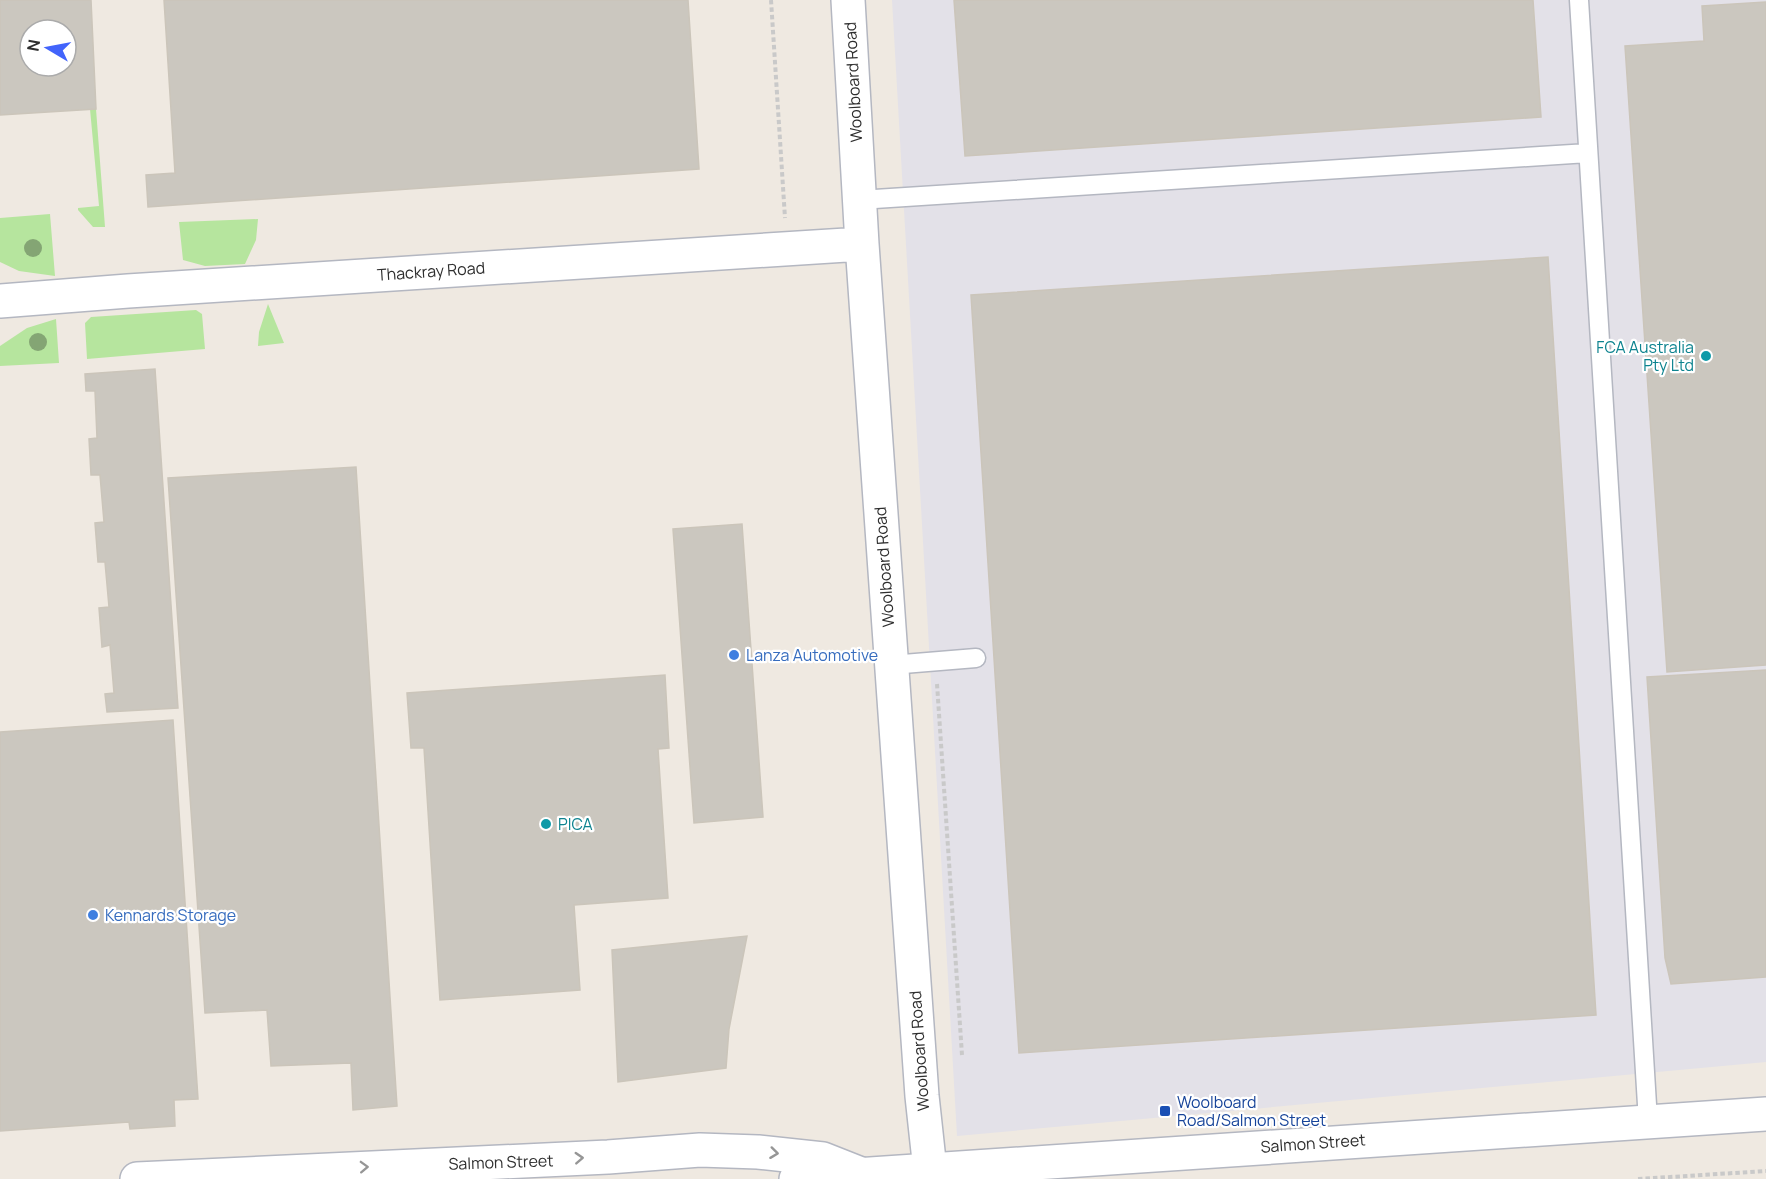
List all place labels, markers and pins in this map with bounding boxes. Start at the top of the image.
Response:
place label: FCA Australia Pty Ltd [1596,336,1694,376]
marker: FCA Australia Pty Ltd [1699,349,1713,363]
place label: Lanza Automotive [746,644,878,666]
marker: Lanza Automotive [727,648,741,662]
place label: PICA [558,813,593,835]
marker: PICA [539,817,553,831]
place label: Kennards Storage [105,904,236,926]
marker: Kennards Storage [86,908,100,922]
place label: Woolboard Road/Salmon Street [1177,1091,1326,1131]
marker: Woolboard Road/Salmon Street [1158,1104,1172,1118]

